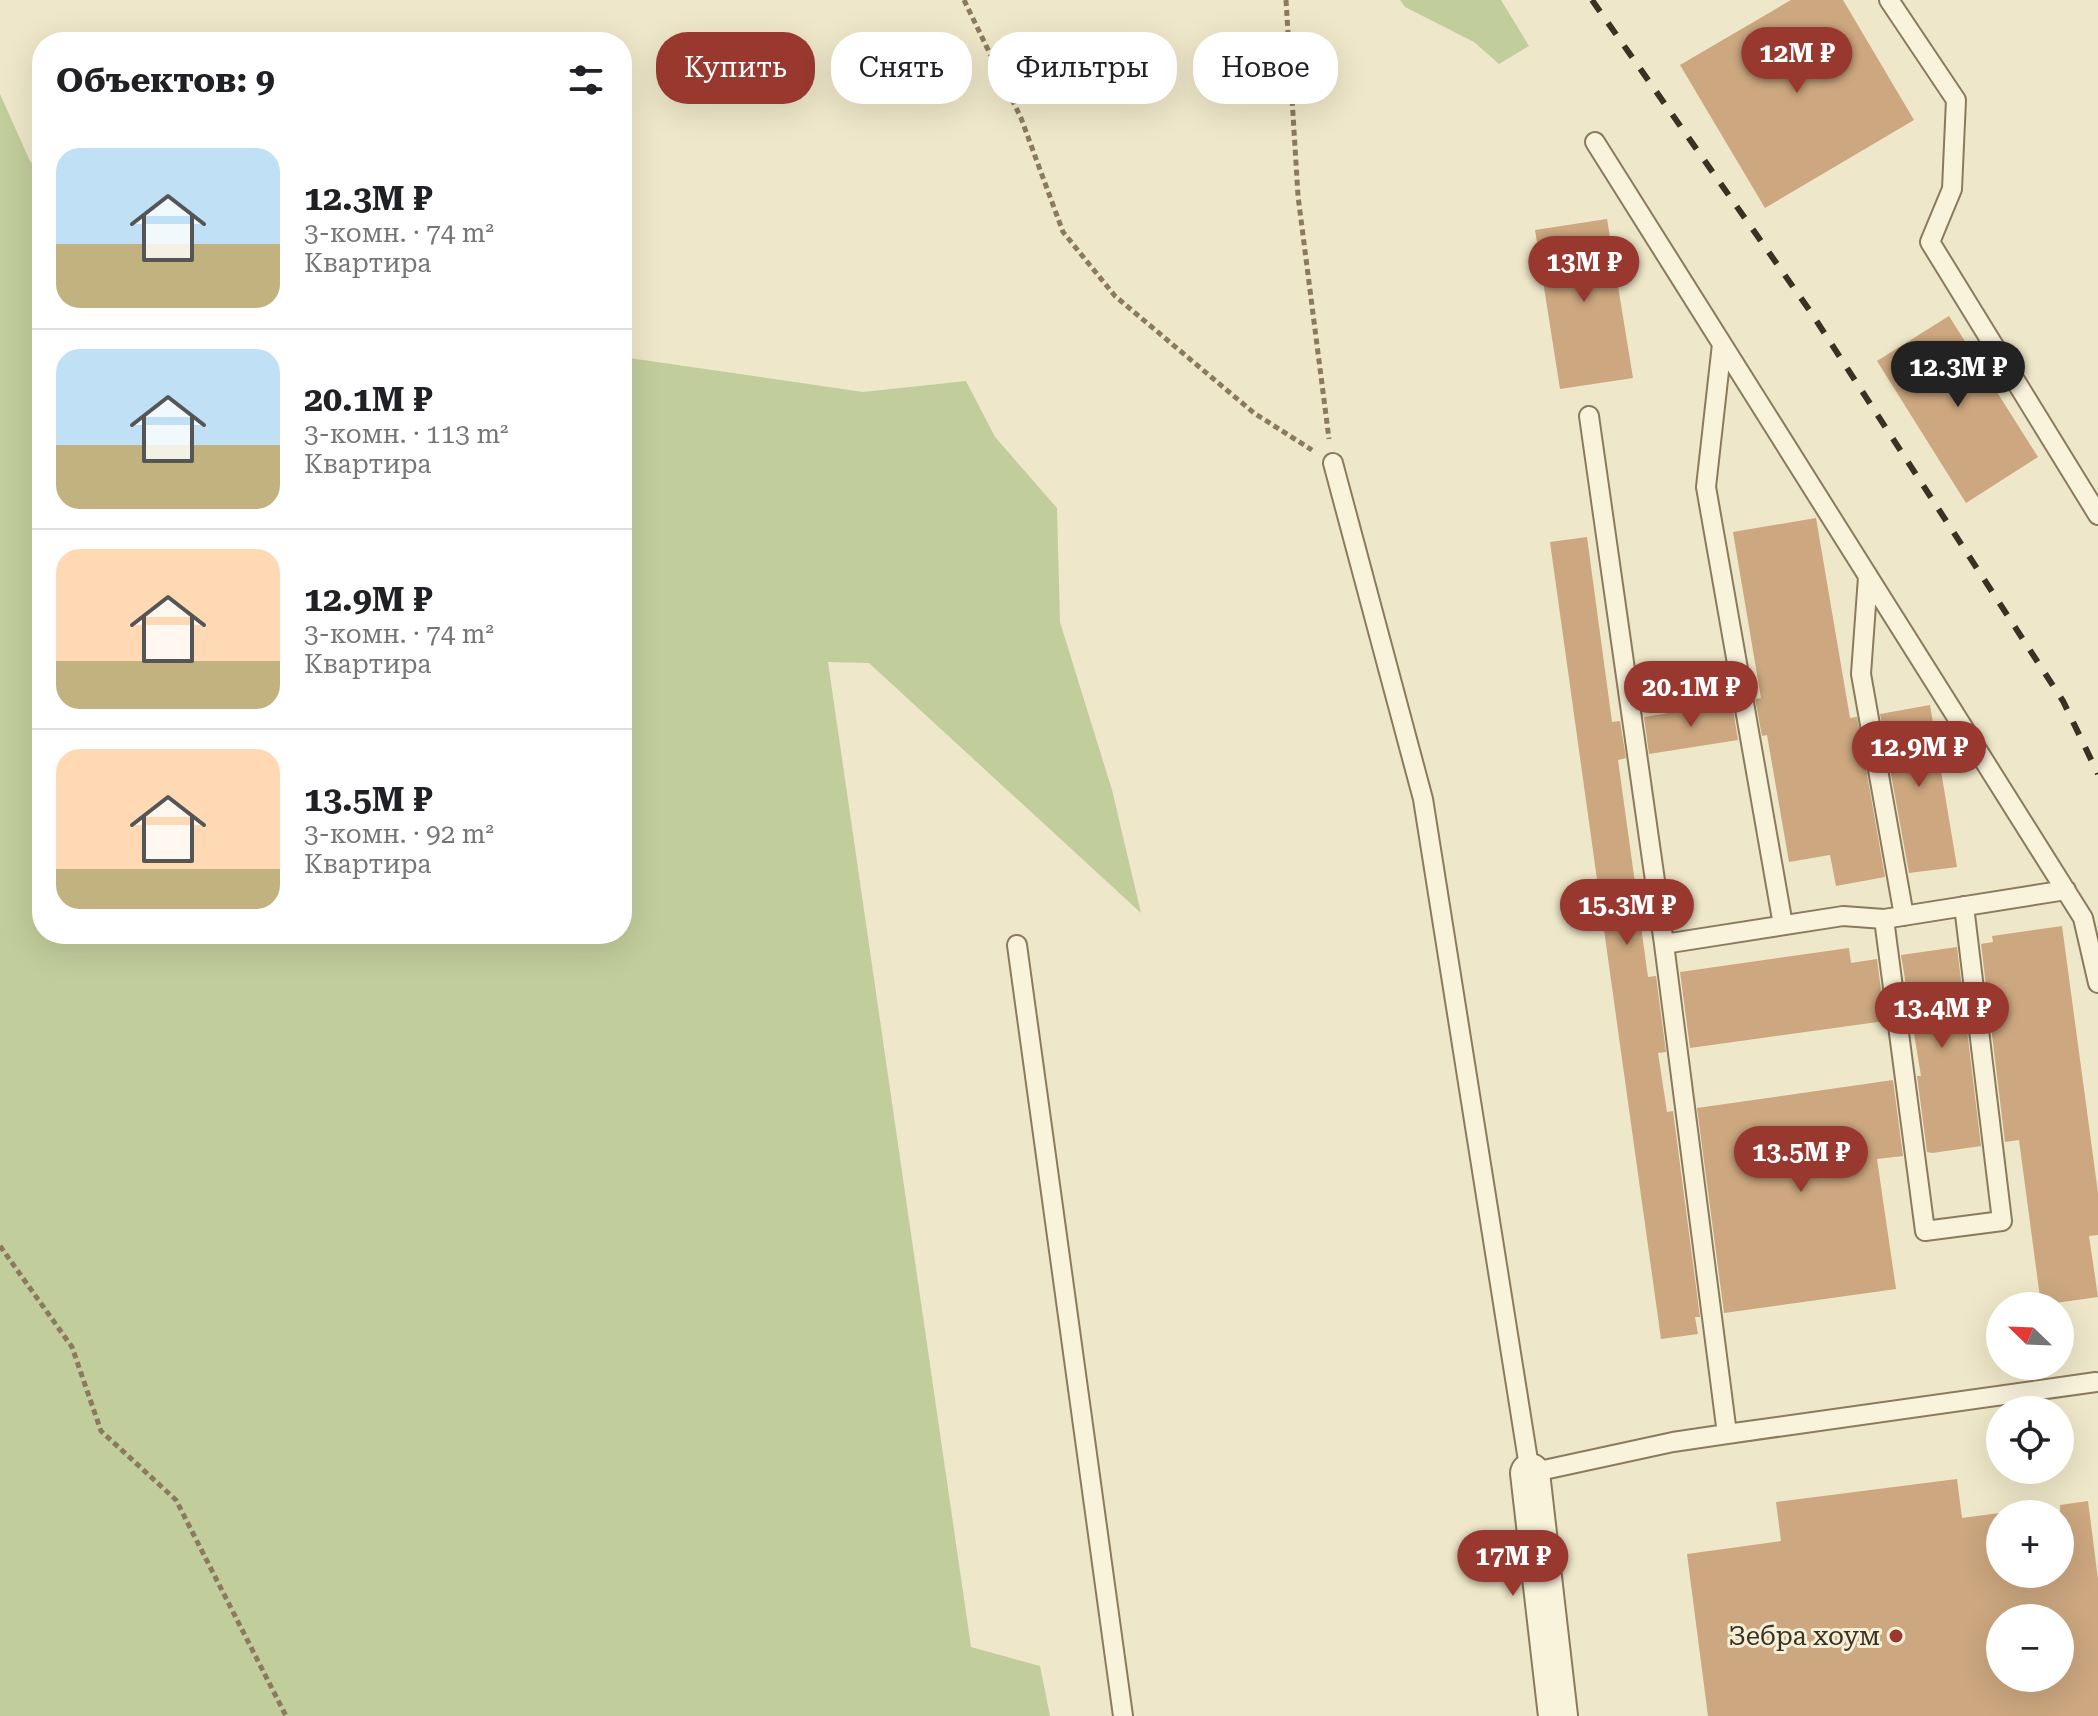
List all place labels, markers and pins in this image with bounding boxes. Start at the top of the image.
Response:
pin: 12M ₽ [1741,27,1853,95]
pin: 13M ₽ [1528,236,1640,304]
pin: 12.3M ₽ [1884,341,2032,409]
pin: 20.1M ₽ [1617,661,1765,729]
pin: 12.9M ₽ [1845,721,1993,789]
pin: 15.3M ₽ [1553,879,1701,947]
pin: 13.4M ₽ [1868,982,2016,1050]
pin: 13.5M ₽ [1727,1126,1875,1194]
pin: 17M ₽ [1457,1530,1569,1598]
place label: Зебра хоум [1728,1621,1880,1651]
marker: Зебра хоум [1887,1627,1905,1645]

